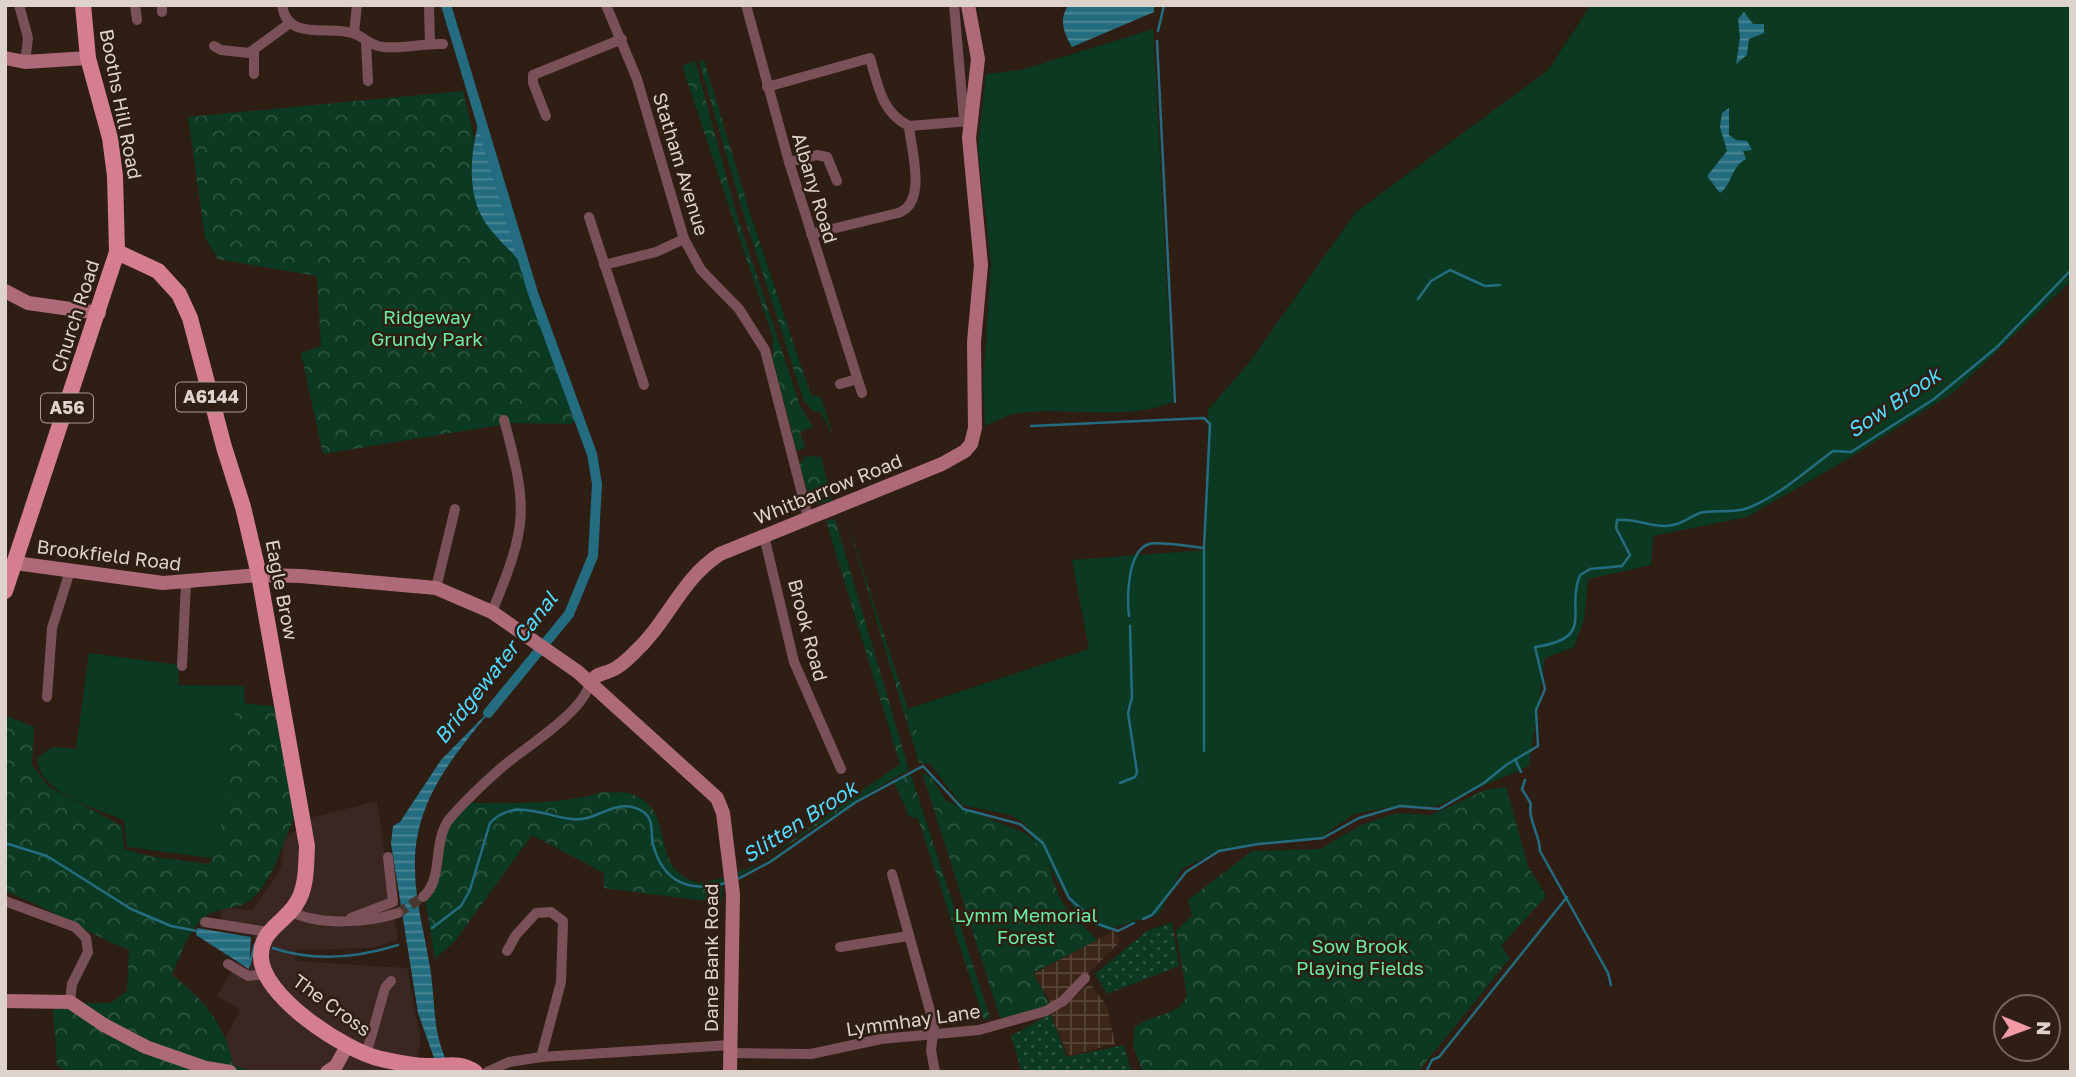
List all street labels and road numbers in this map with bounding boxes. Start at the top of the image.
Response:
street label: Booths Hill Road [96,27,147,181]
street label: Statham Avenue [649,89,714,238]
street label: Albany Road [788,130,843,246]
street label: Church Road [46,257,103,375]
road number: A6144 [176,382,246,412]
road number: A56 [41,394,93,422]
street label: Whitbarrow Road [750,448,905,529]
street label: Brookfield Road [35,534,183,575]
street label: Eagle Brow [261,538,304,642]
street label: Brook Road [784,576,833,683]
street label: Dane Bank Road [699,884,722,1032]
street label: The Cross [289,969,376,1041]
street label: Lymmhay Lane [844,999,982,1040]

